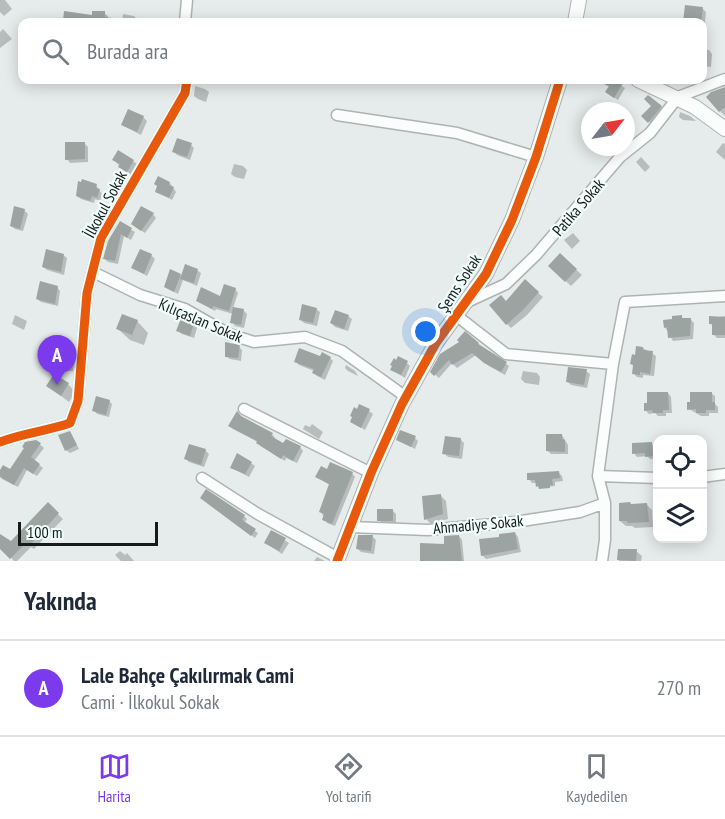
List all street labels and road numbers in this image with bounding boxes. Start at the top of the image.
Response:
street label: İlkokul Sokak [79,166,131,241]
street label: Patika Sokak [548,174,609,240]
street label: Şems Sokak [433,250,486,316]
street label: Kılıçaslan Sokak [156,293,247,347]
street label: Ahmadiye Sokak [432,510,525,538]

